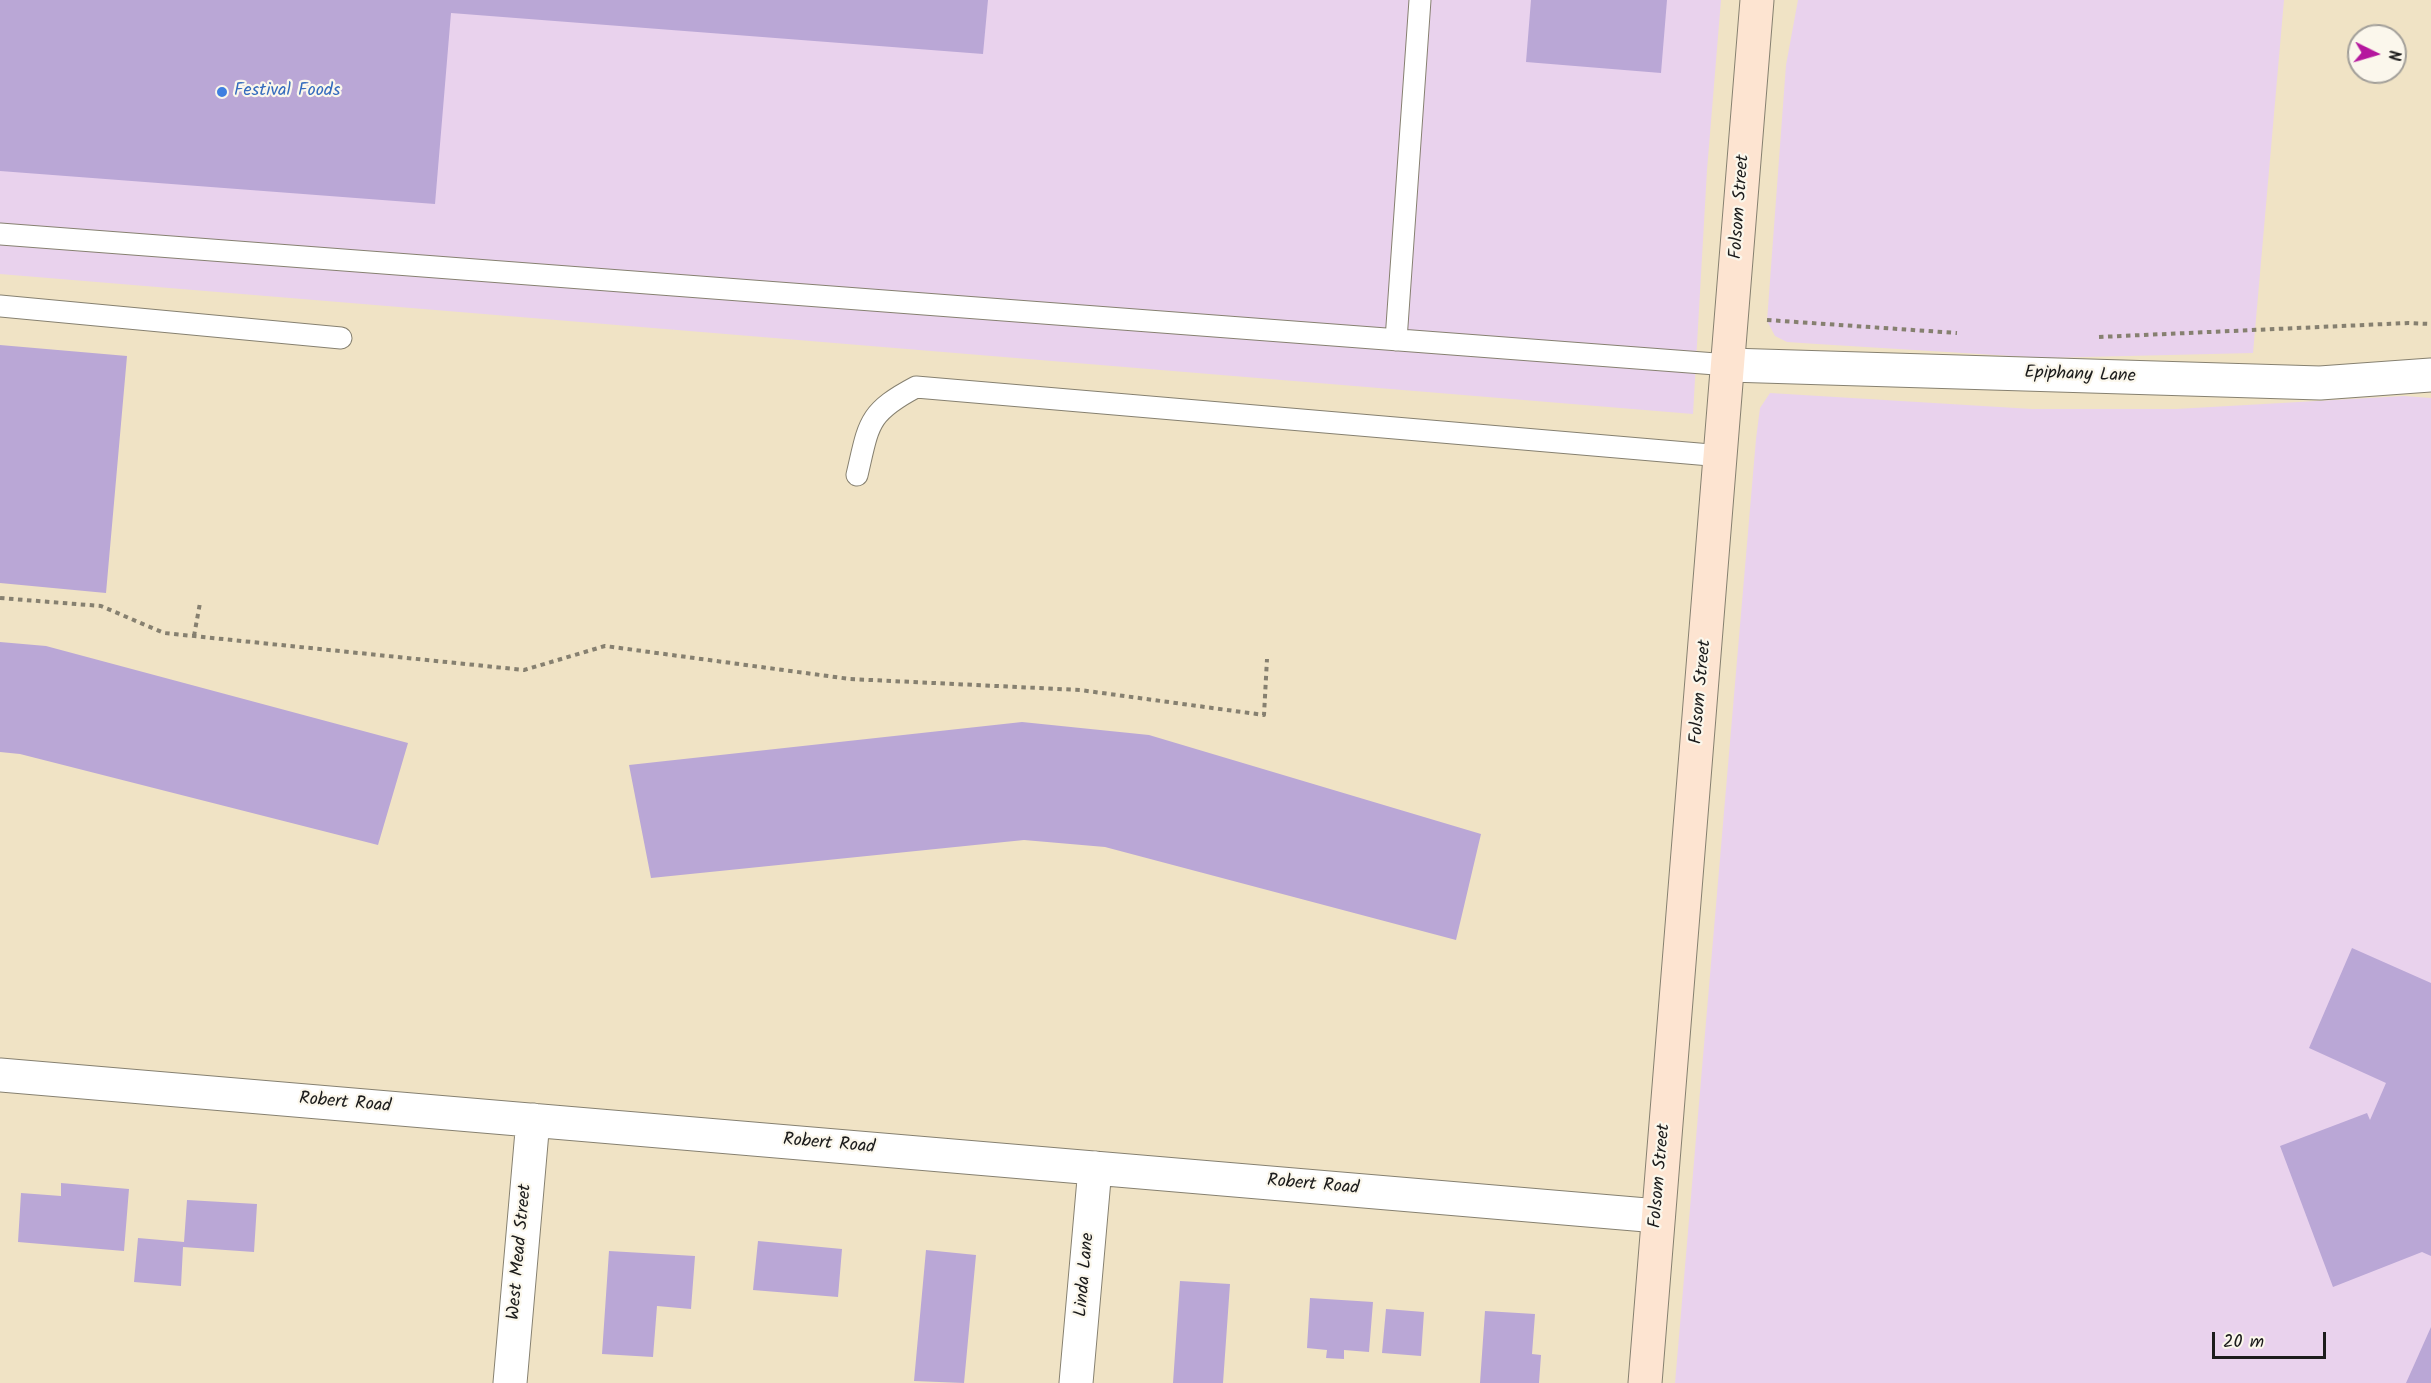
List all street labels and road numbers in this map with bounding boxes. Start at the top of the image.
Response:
street label: Folsom Street [1727,154,1755,260]
street label: Epiphany Lane [2024,363,2136,389]
street label: Folsom Street [1687,639,1717,745]
street label: Robert Road [298,1089,392,1119]
street label: Folsom Street [1646,1123,1676,1229]
street label: Robert Road [782,1130,876,1160]
street label: Robert Road [1266,1171,1360,1201]
street label: West Mead Street [504,1183,538,1321]
street label: Linda Lane [1072,1232,1100,1318]

